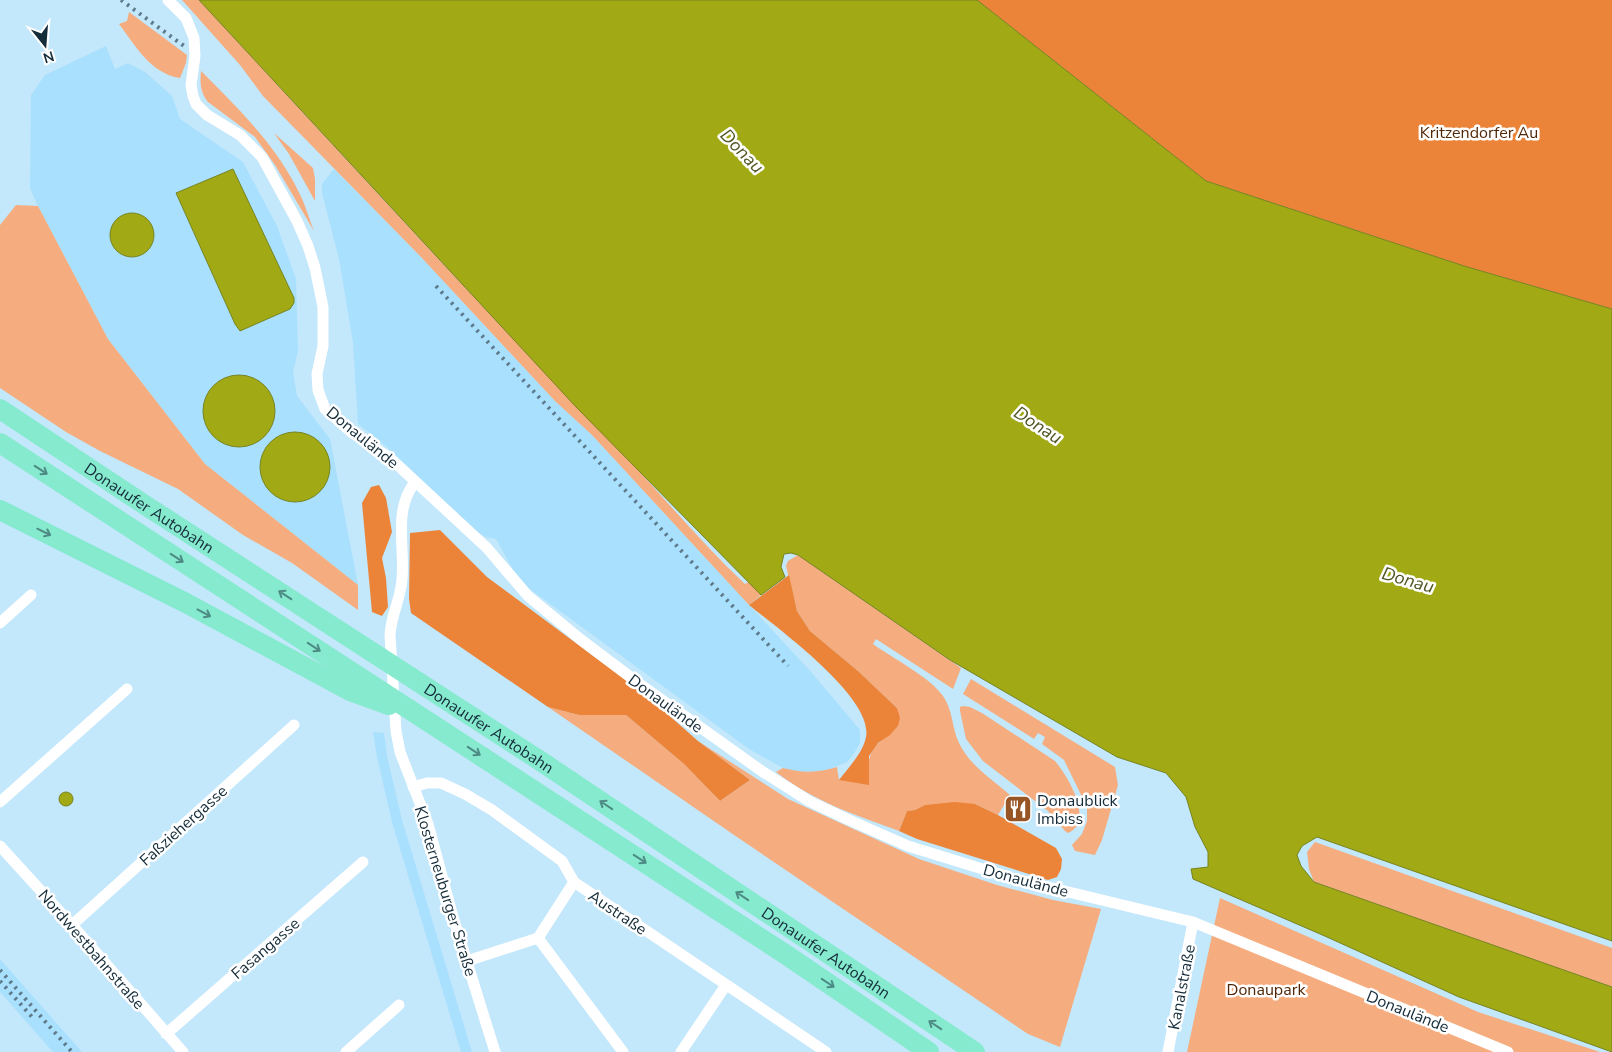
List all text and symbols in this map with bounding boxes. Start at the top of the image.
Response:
north arrow [20,20,70,70]
text: N [41,46,56,68]
park label: Kritzendorfer Au [1420,122,1538,144]
water label: Donau [715,124,769,178]
water label: Donau [1009,400,1067,450]
street label: Donaulände [321,402,403,474]
street label: Donauufer Autobahn [80,458,218,559]
one-way arrow [34,465,48,475]
one-way arrow [36,528,51,537]
one-way arrow [170,553,184,563]
water label: Donau [1379,561,1437,599]
one-way arrow [279,590,293,600]
one-way arrow [197,608,212,618]
one-way arrow [306,642,320,652]
street label: Donaulände [624,669,707,738]
street label: Donauufer Autobahn [419,679,558,779]
one-way arrow [467,746,481,756]
street label: Faßziehergasse [135,780,232,871]
place label: Donaublick Imbiss [1037,790,1118,830]
restaurant icon: Donaublick Imbiss [1003,794,1033,824]
one-way arrow [600,800,614,810]
street label: Klosterneuburger Straße [409,803,481,979]
one-way arrow [632,854,646,864]
street label: Donaulände [981,859,1071,903]
street label: Nordwestbahnstraße [33,885,150,1014]
street label: Austraße [584,885,651,940]
one-way arrow [735,891,749,901]
street label: Donauufer Autobahn [757,902,895,1004]
street label: Fasangasse [227,913,305,985]
street label: Kanalstraße [1163,943,1201,1032]
one-way arrow [821,979,835,989]
park label: Donaupark [1227,979,1306,1001]
street label: Donaulände [1363,985,1452,1039]
one-way arrow [928,1020,942,1030]

